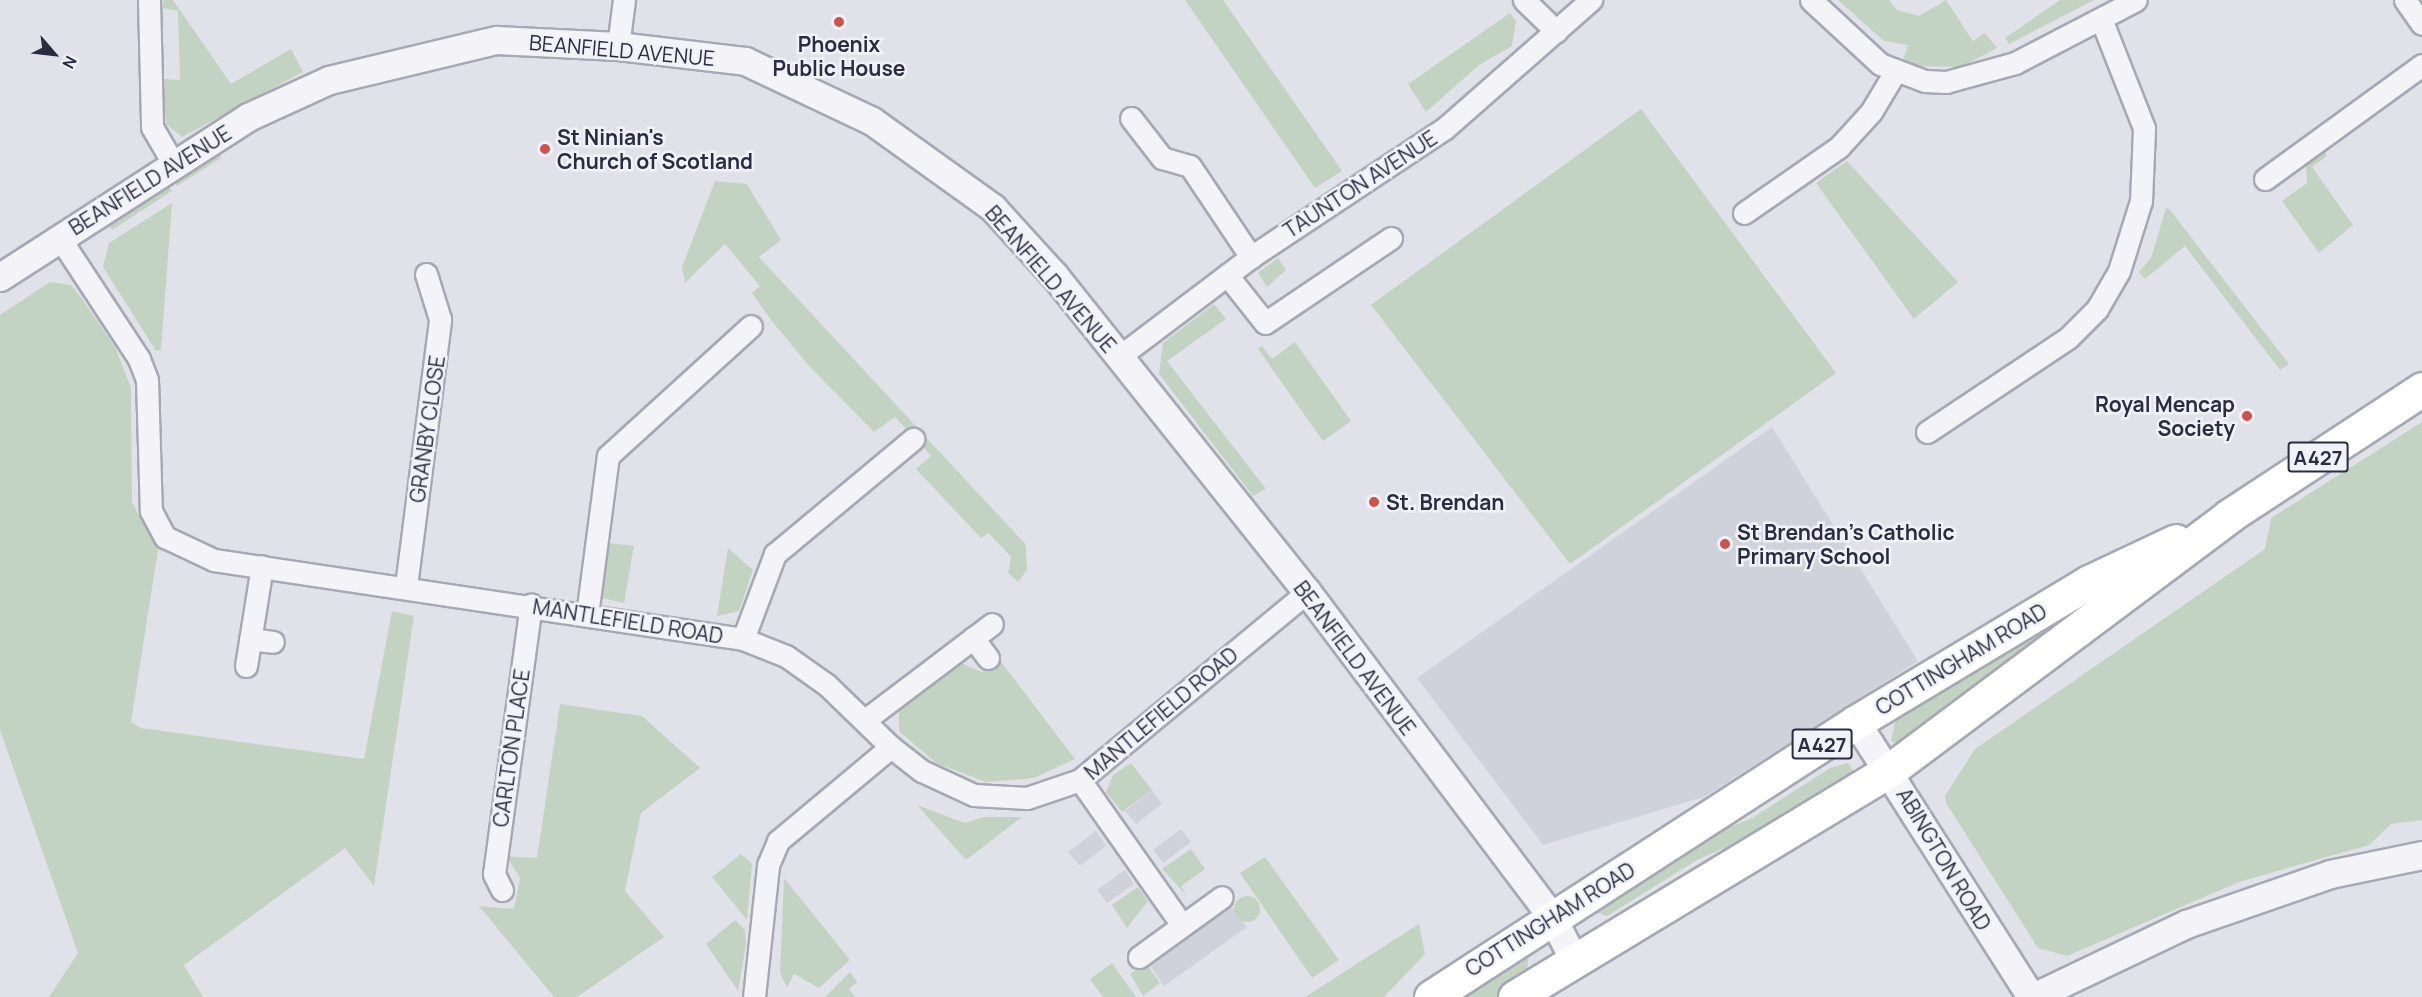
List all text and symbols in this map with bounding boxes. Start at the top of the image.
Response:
marker: Phoenix Public House [832,15,846,29]
north arrow [24,24,84,84]
street label: BEANFIELD AVENUE [528,29,716,71]
place label: Phoenix Public House [773,31,905,81]
text: N [57,52,82,73]
street label: BEANFIELD AVENUE [64,120,236,240]
place label: St Ninian's Church of Scotland [557,124,753,174]
street label: TAUNTON AVENUE [1279,125,1441,243]
marker: St Ninian's Church of Scotland [538,142,552,156]
street label: BEANFIELD AVENUE [980,200,1122,358]
street label: GRANBY CLOSE [404,353,450,505]
place label: Royal Mencap Society [2095,391,2235,441]
marker: Royal Mencap Society [2240,409,2254,423]
road number: A427 [2286,440,2350,474]
place label: St. Brendan [1386,489,1504,515]
marker: St. Brendan [1367,495,1381,509]
place label: St Brendan's Catholic Primary School [1737,519,1954,569]
marker: St Brendan's Catholic Primary School [1718,537,1732,551]
street label: BEANFIELD AVENUE [1289,576,1421,740]
street label: MANTLEFIELD ROAD [531,594,725,648]
street label: COTTINGHAM ROAD [1871,598,2051,720]
street label: MANTLEFIELD ROAD [1079,642,1243,784]
street label: CARLTON PLACE [487,667,535,829]
road number: A427 [1790,727,1854,761]
street label: ABINGTON ROAD [1892,783,1996,935]
street label: COTTINGHAM ROAD [1461,857,1639,981]

